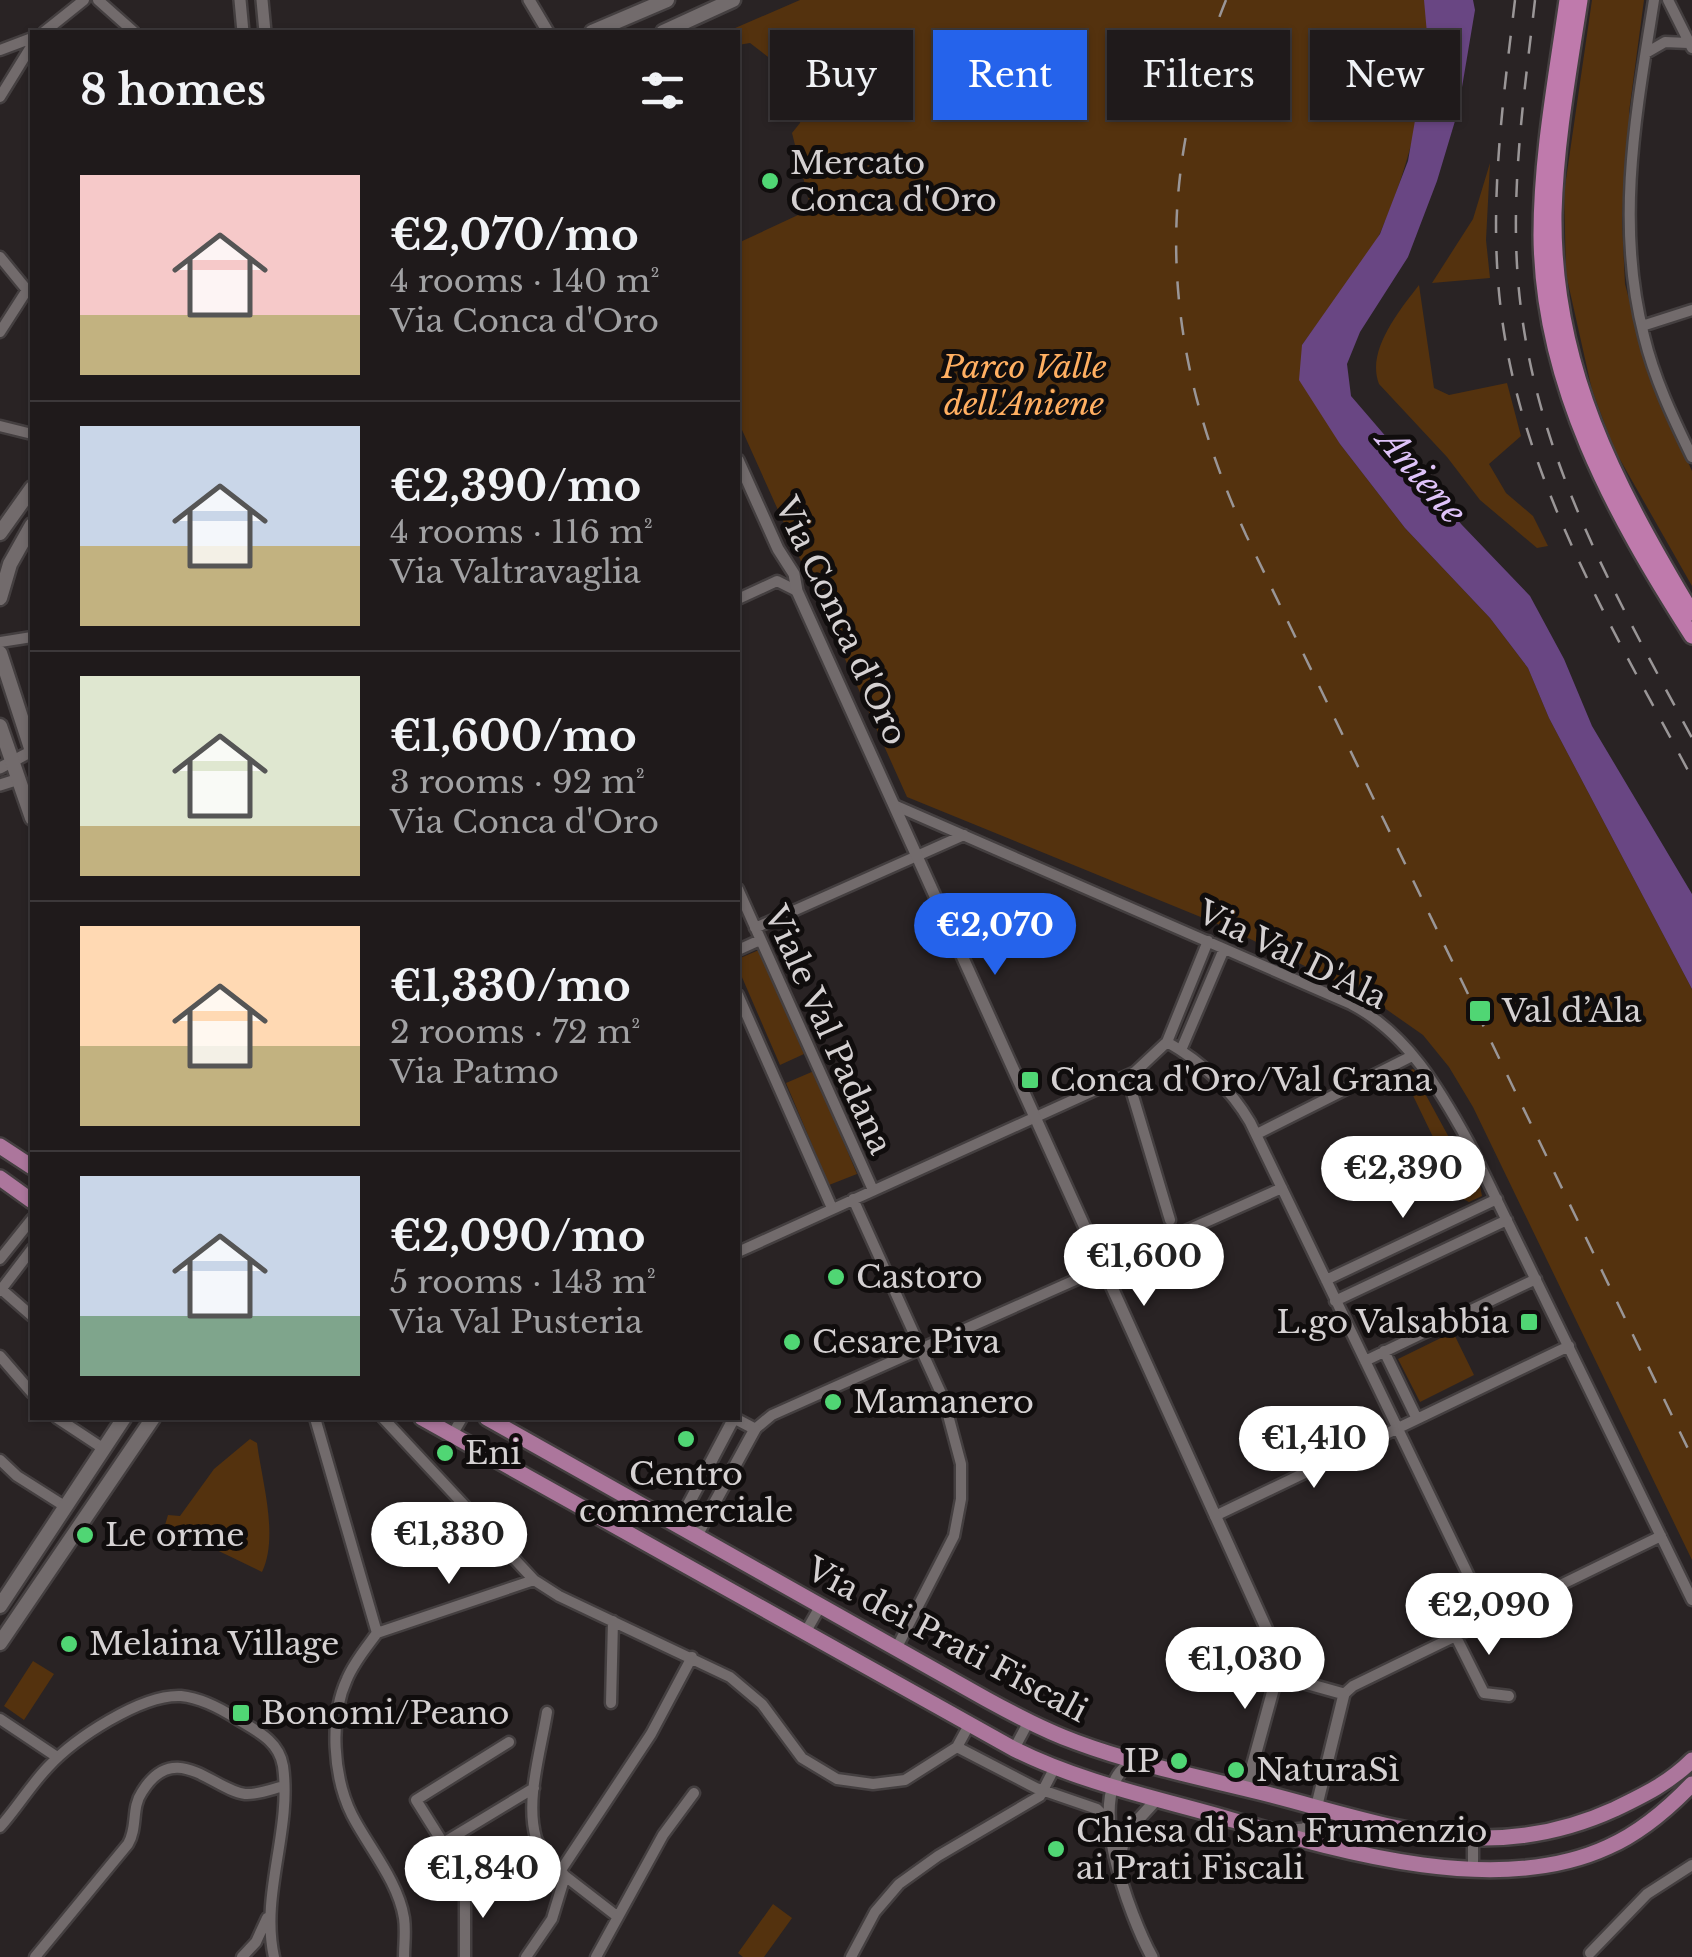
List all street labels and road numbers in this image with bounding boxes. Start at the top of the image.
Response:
street label: Via Conca d'Oro [766,490,916,751]
street label: Via Val D'Ala [1190,891,1394,1018]
street label: Viale Val Padana [755,899,901,1161]
street label: Via dei Prati Fiscali [799,1549,1094,1731]

